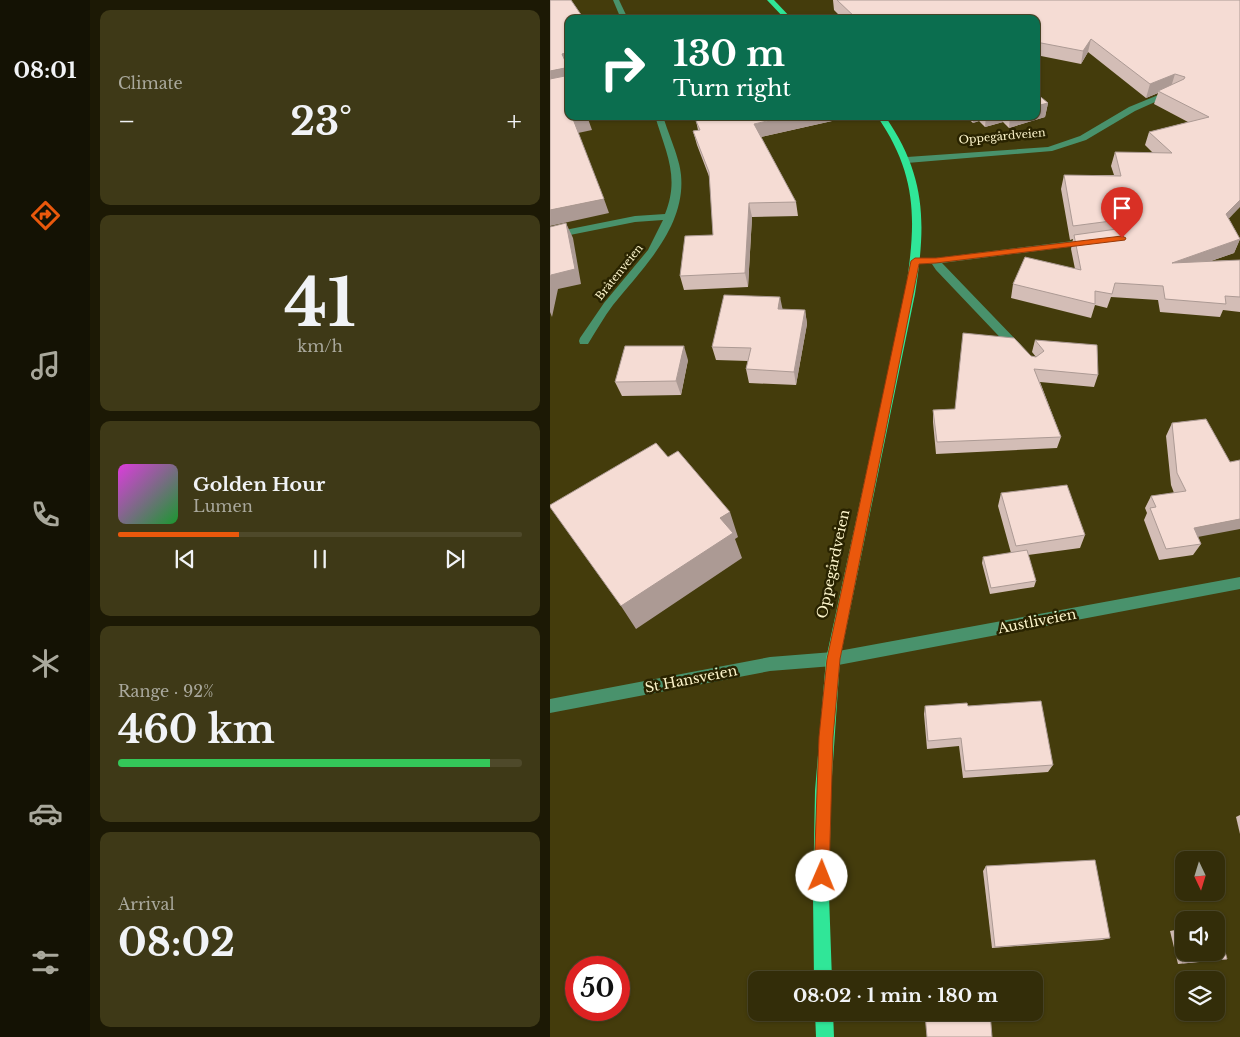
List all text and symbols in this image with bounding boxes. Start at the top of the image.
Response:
text: 130 m [673,32,785,75]
icon: right [590,35,655,100]
text: 08:01 [13,57,77,84]
text: Climate [118,73,183,93]
text: Turn right [673,75,791,102]
text: 23° [290,98,352,145]
text: − [118,104,136,139]
text: + [507,104,522,139]
street label: Oppegårdveien [958,125,1046,147]
pin [1101,187,1143,238]
icon: arrive [1108,194,1136,222]
icon: directions [28,198,63,233]
street label: Bråtenveien [592,241,646,303]
text: 41 [284,263,356,344]
text: km/h [297,336,343,356]
icon: music [28,348,63,383]
text: Golden Hour [193,473,325,496]
text: Lumen [193,496,253,516]
icon: phone [28,497,63,532]
street label: Oppegårdveien [813,507,853,620]
icon: previous [171,545,199,573]
icon: pause [306,545,334,573]
icon: next [441,545,469,573]
street label: Austliveien [995,605,1078,638]
icon: climate [28,646,63,681]
street label: St Hansveien [643,661,739,697]
text: Range · 92% [118,681,214,701]
text: 460 km [118,706,275,753]
icon: car [28,796,63,831]
position arrow [795,849,847,901]
north arrow [1175,851,1225,901]
map controls [1175,851,1225,1021]
text: Arrival [118,894,175,914]
button: sound [1175,911,1225,961]
text: 08:02 [118,919,235,966]
icon: filters [28,945,63,980]
speed limit sign: 50 [565,956,630,1021]
button: layers [1175,971,1225,1021]
text: 08:02 · 1 min · 180 m [793,984,998,1007]

